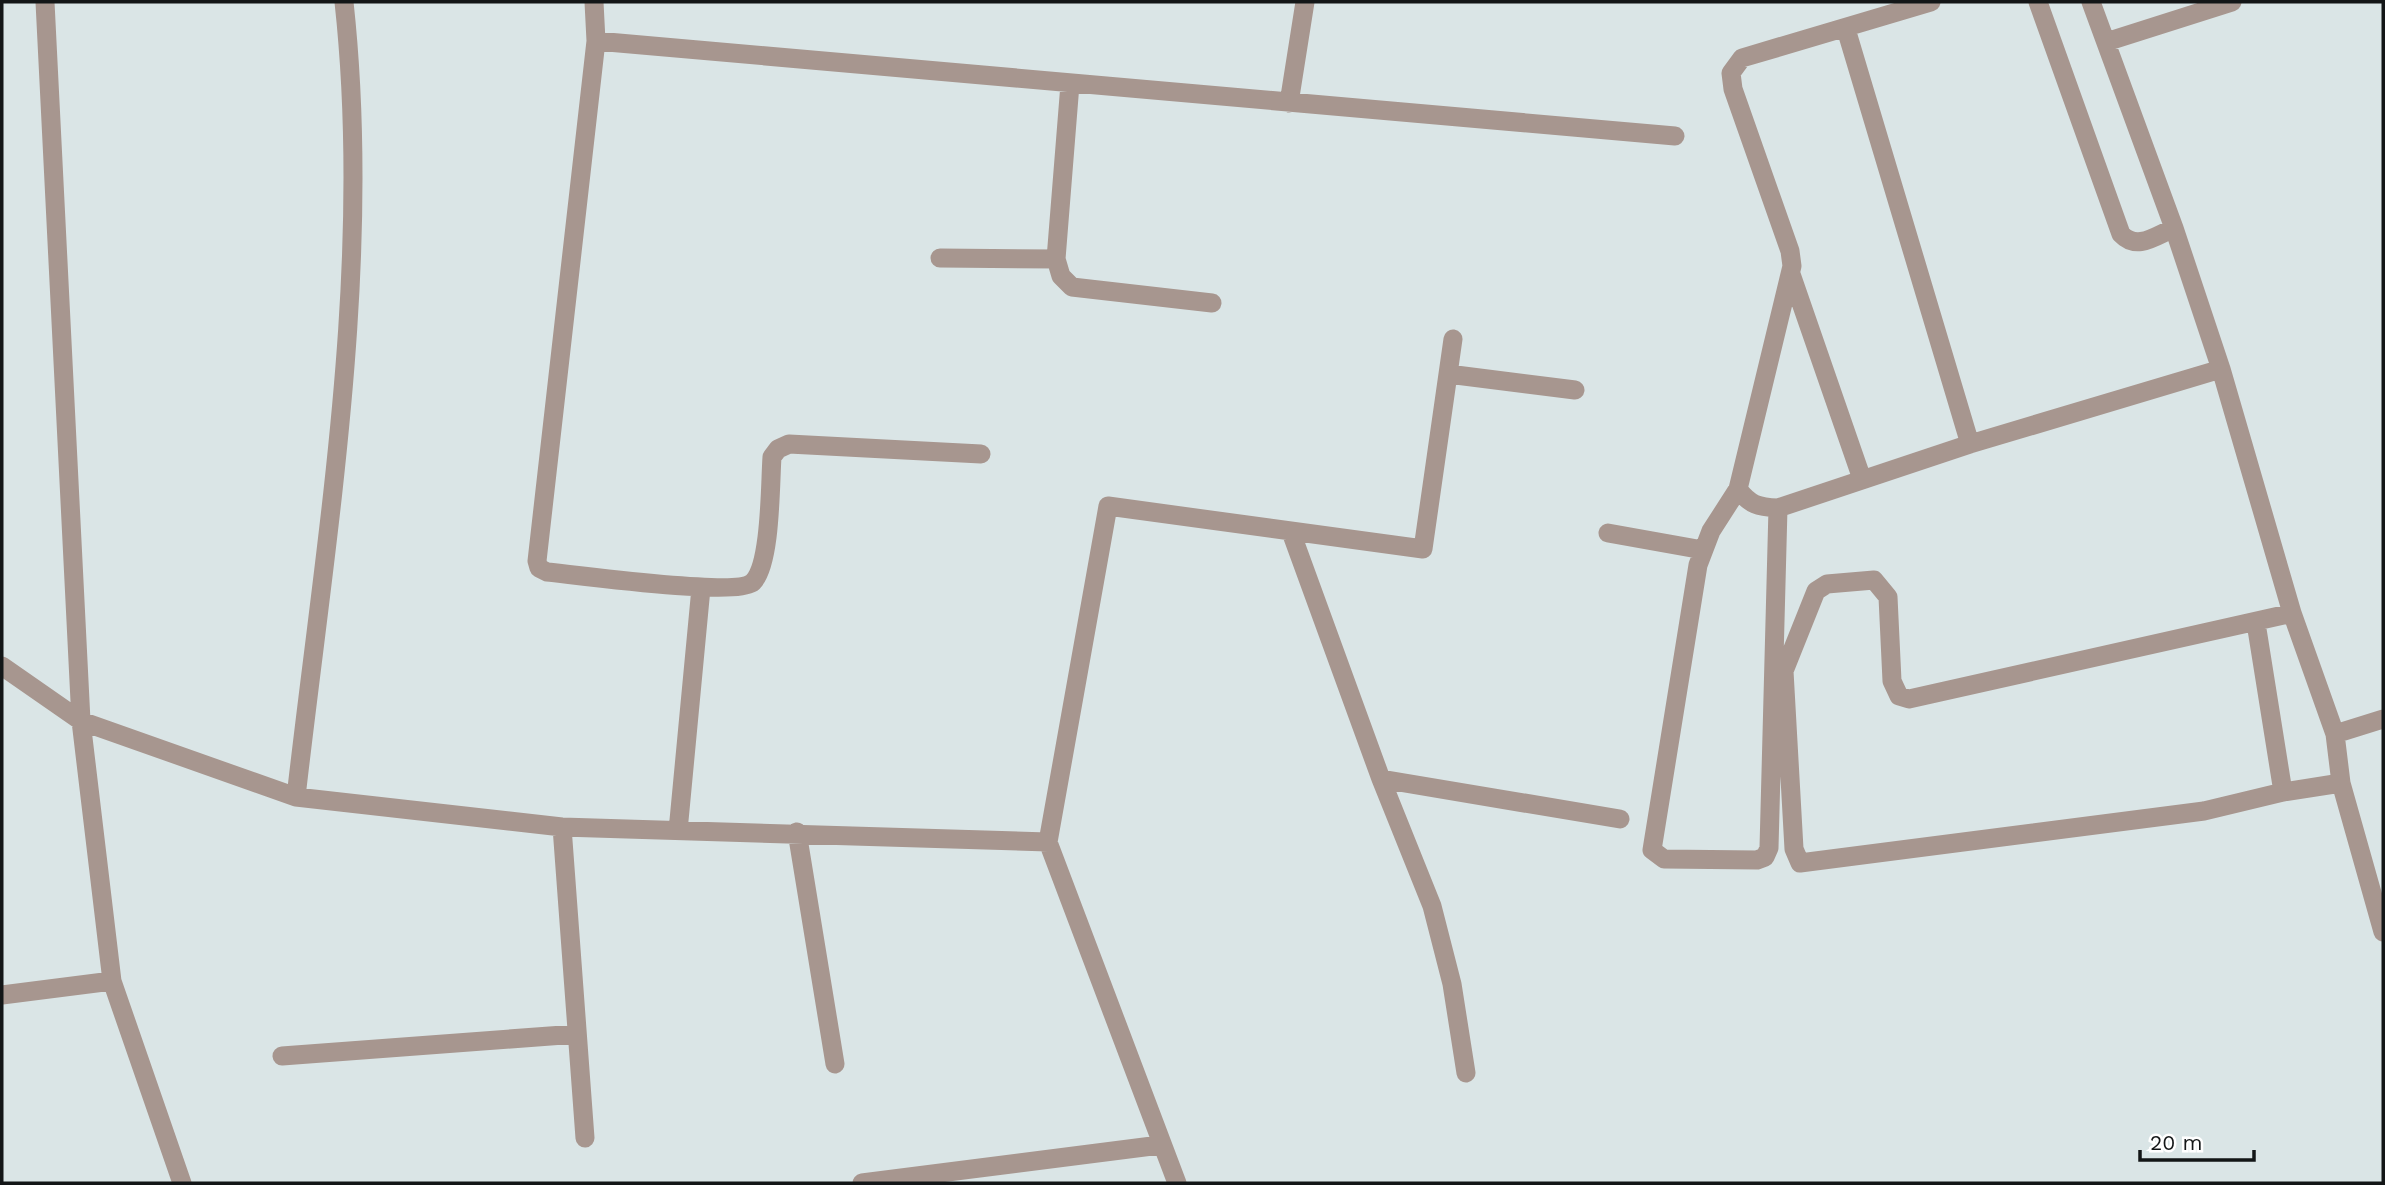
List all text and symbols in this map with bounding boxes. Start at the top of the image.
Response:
scale bar [2140,1118,2254,1162]
text: 20 m [2150,1130,2202,1155]

